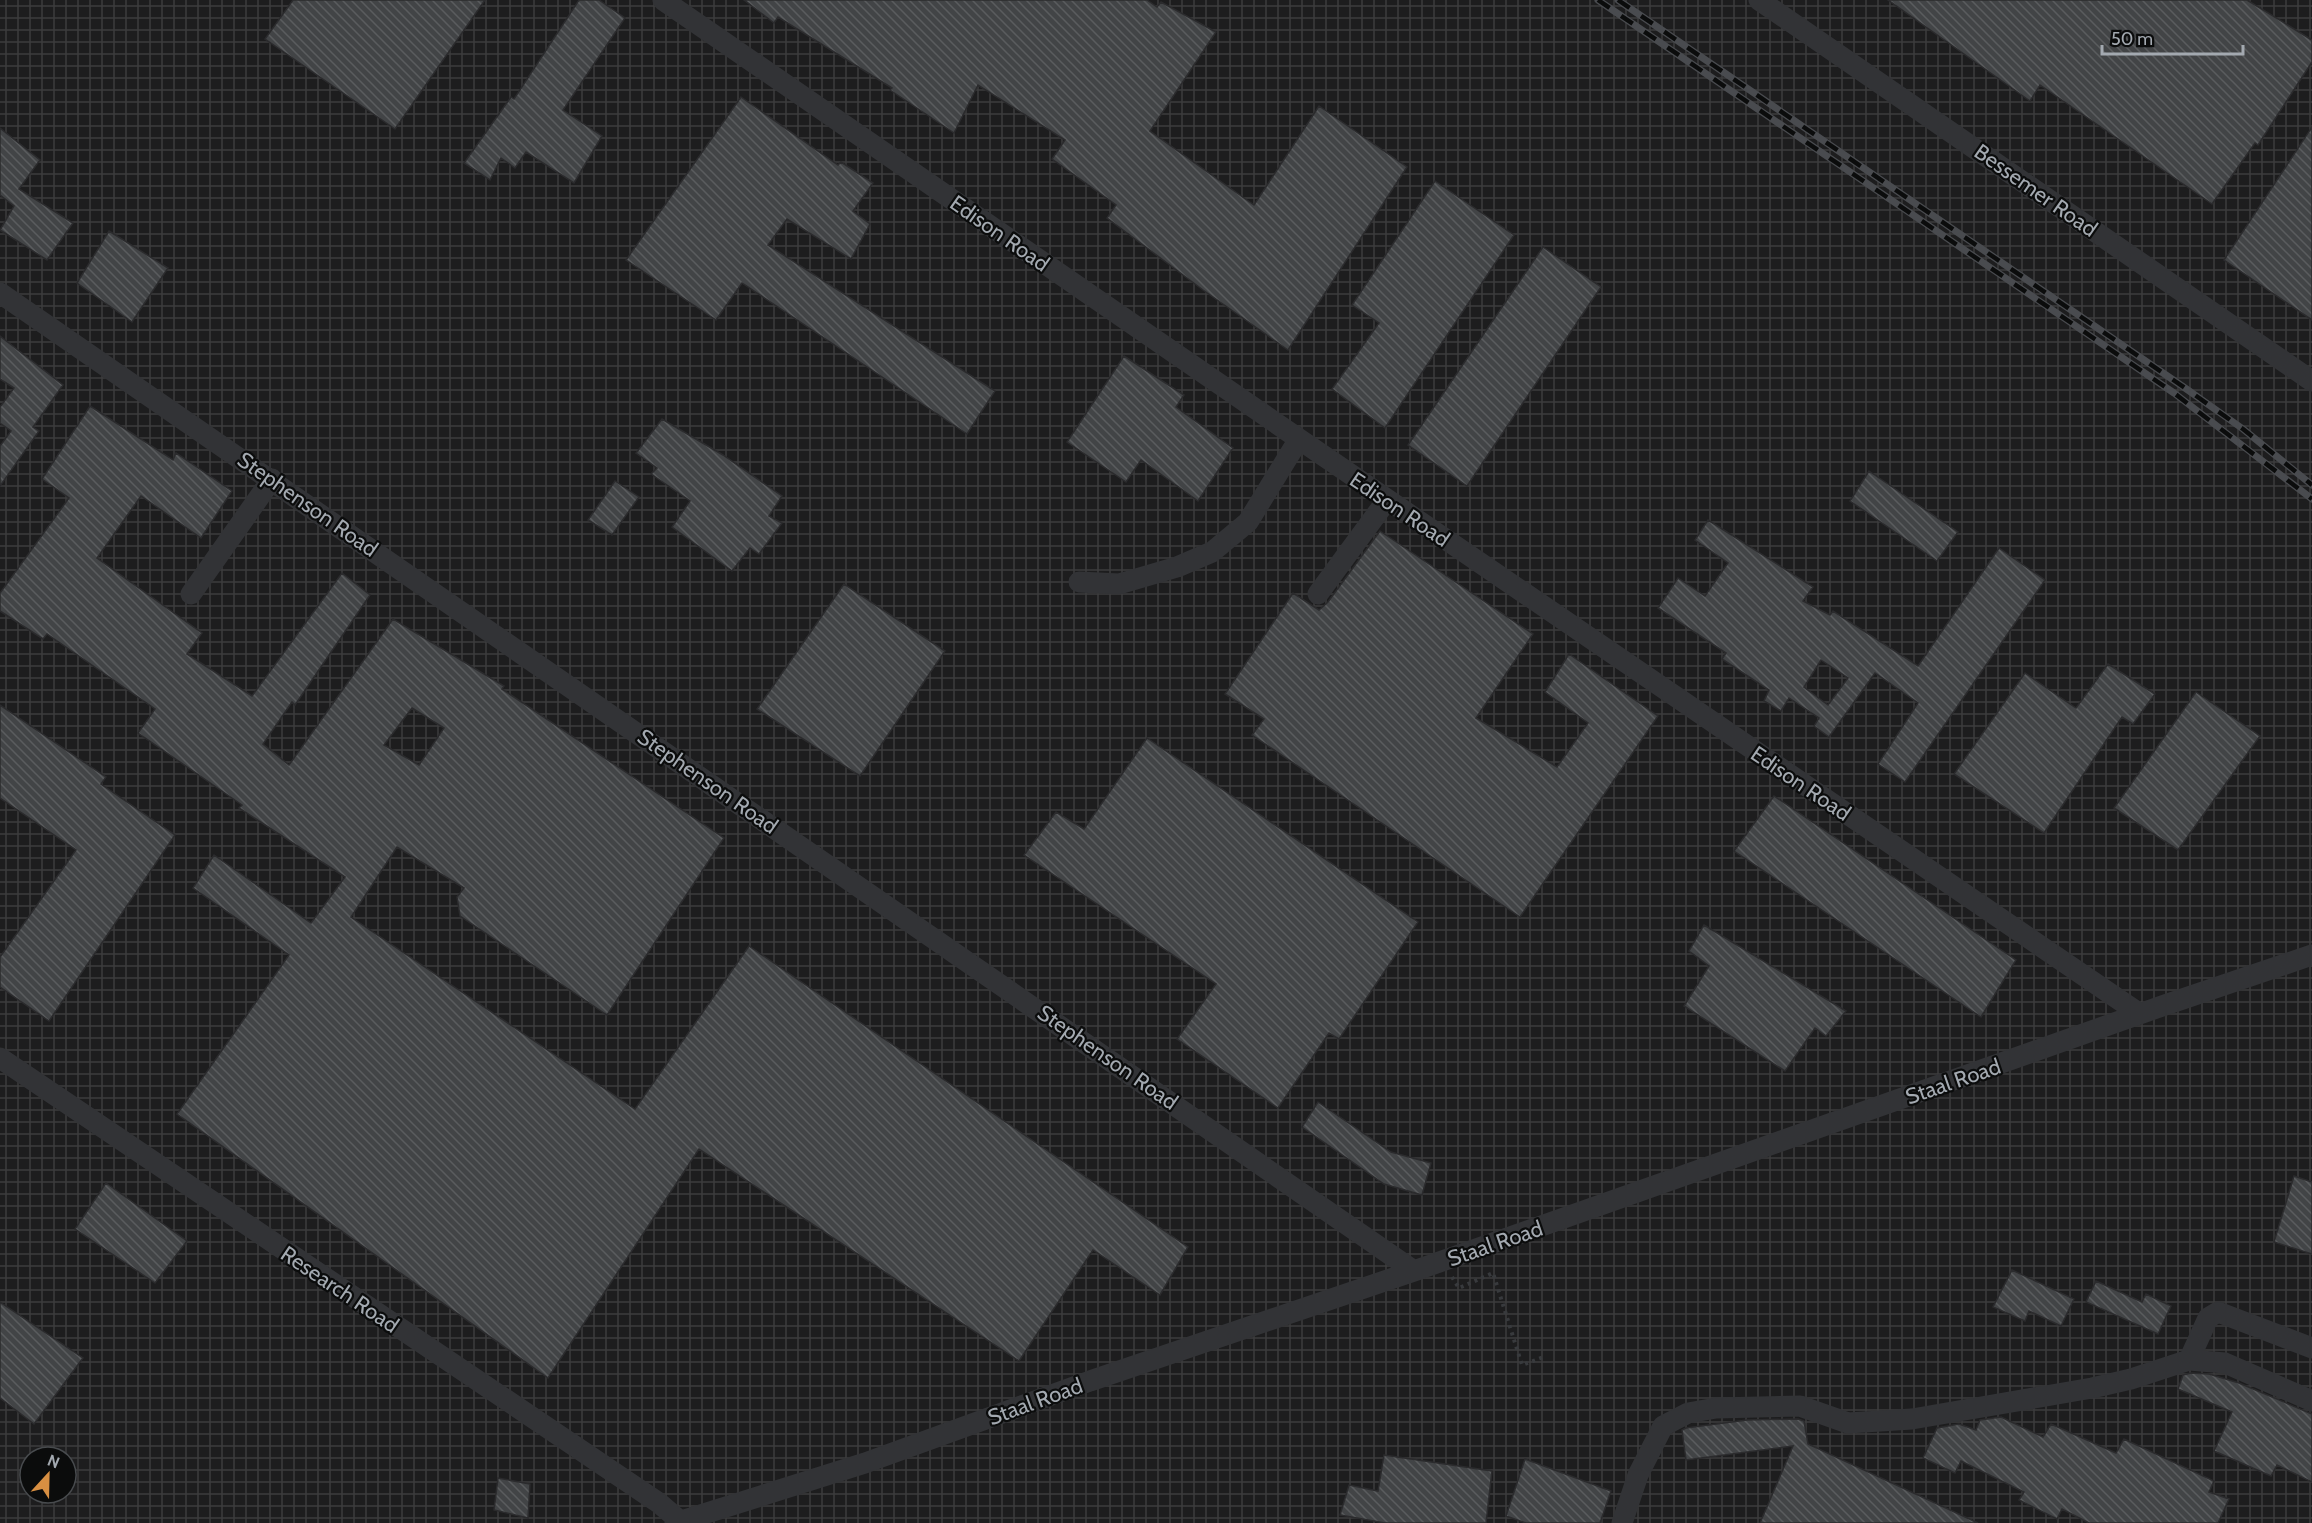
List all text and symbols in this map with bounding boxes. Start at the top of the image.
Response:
scale bar [2102,18,2243,56]
text: 50 m [2111,28,2153,50]
street label: Bessemer Road [1969,138,2102,243]
street label: Edison Road [945,189,1055,277]
street label: Stephenson Road [232,446,383,563]
street label: Edison Road [1345,466,1455,553]
street label: Stephenson Road [632,723,783,840]
street label: Edison Road [1746,740,1856,827]
street label: Stephenson Road [1032,999,1183,1116]
street label: Staal Road [1902,1053,2004,1110]
street label: Staal Road [1444,1215,1546,1272]
street label: Research Road [276,1240,404,1339]
street label: Staal Road [984,1372,1086,1431]
north arrow [18,1445,78,1505]
text: N [45,1451,62,1472]

